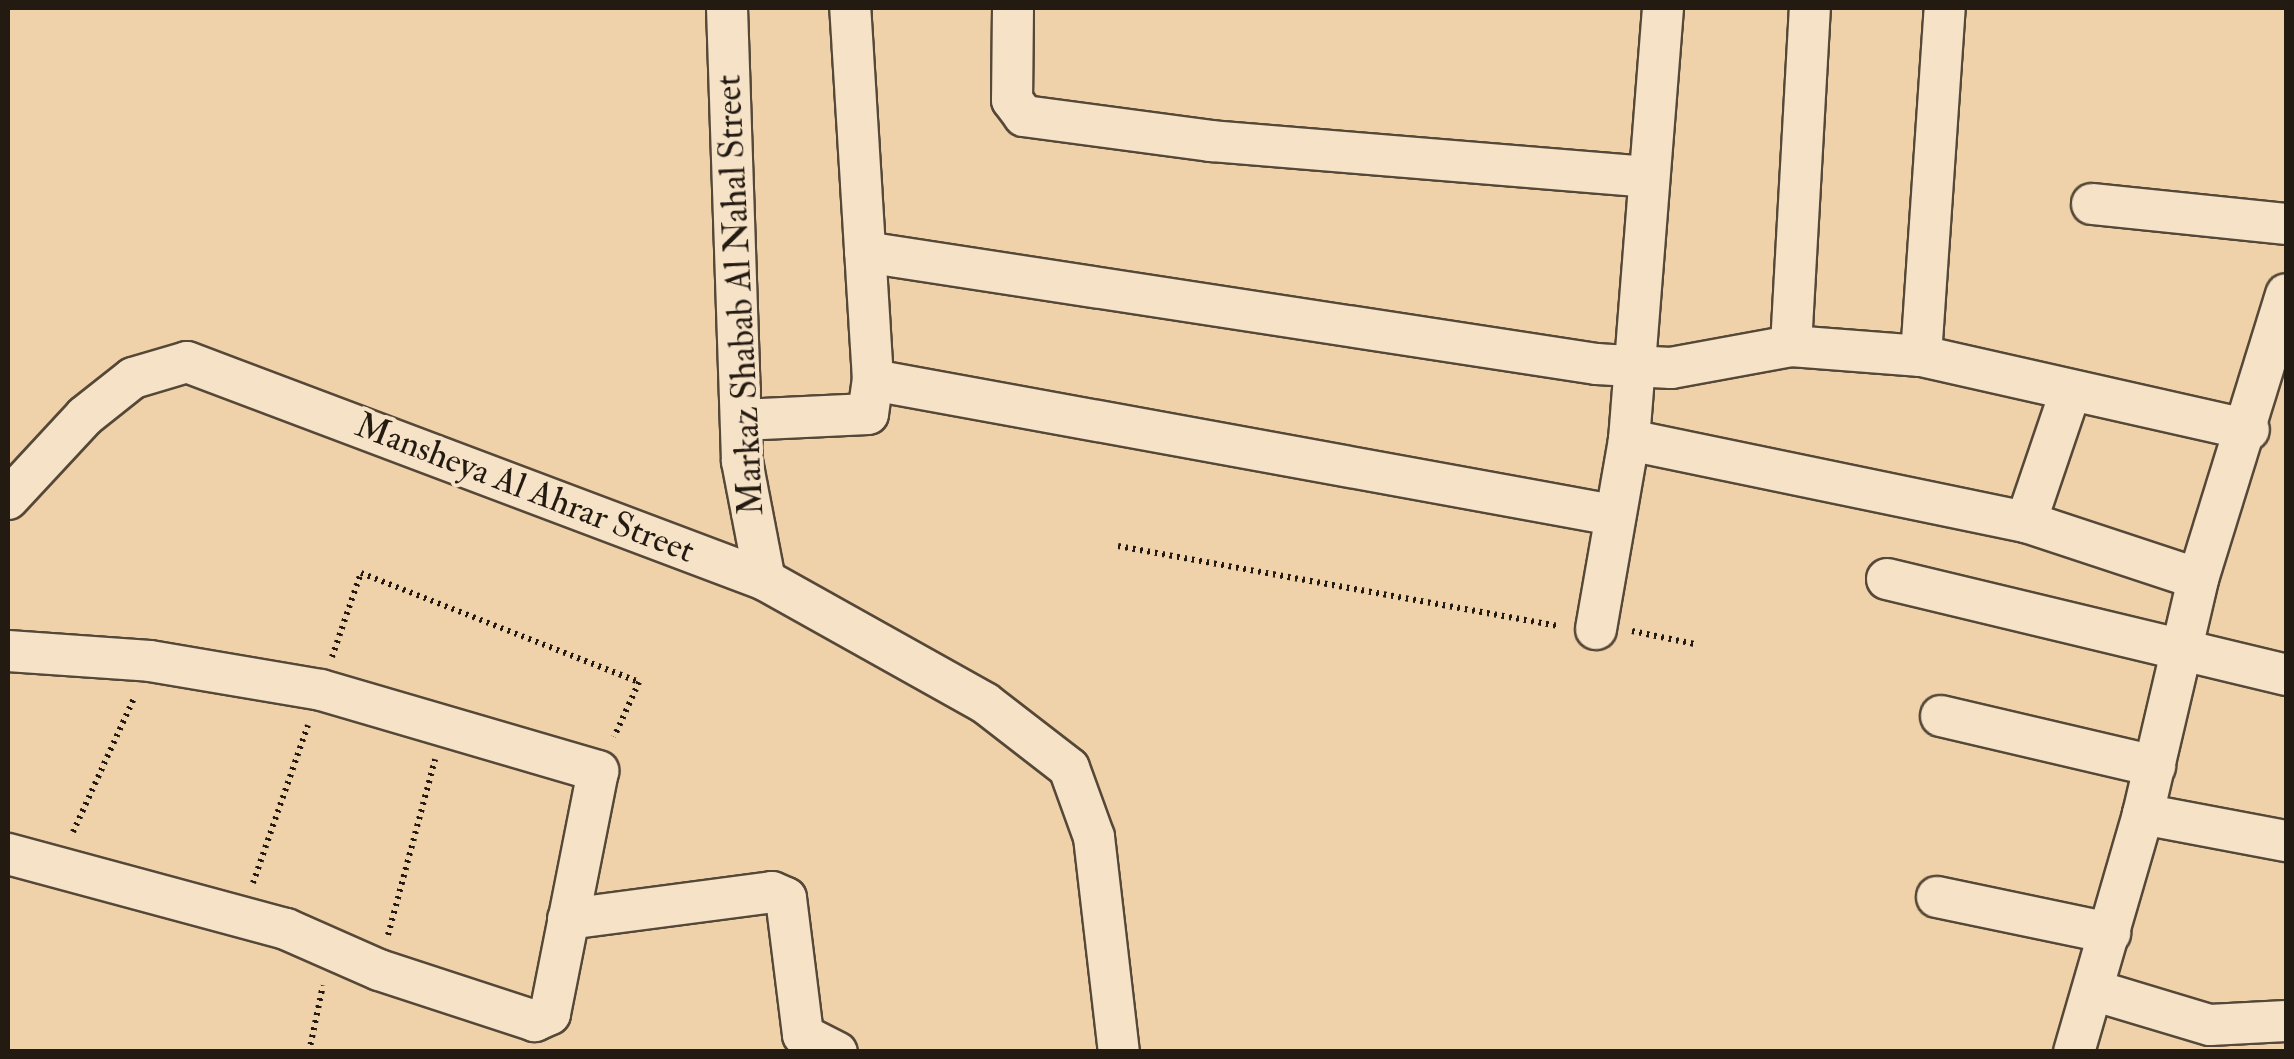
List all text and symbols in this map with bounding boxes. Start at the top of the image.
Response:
street label: Markaz Shabab Al Nahal Street [707,74,773,516]
street label: Mansheya Al Ahrar Street [350,404,700,572]

